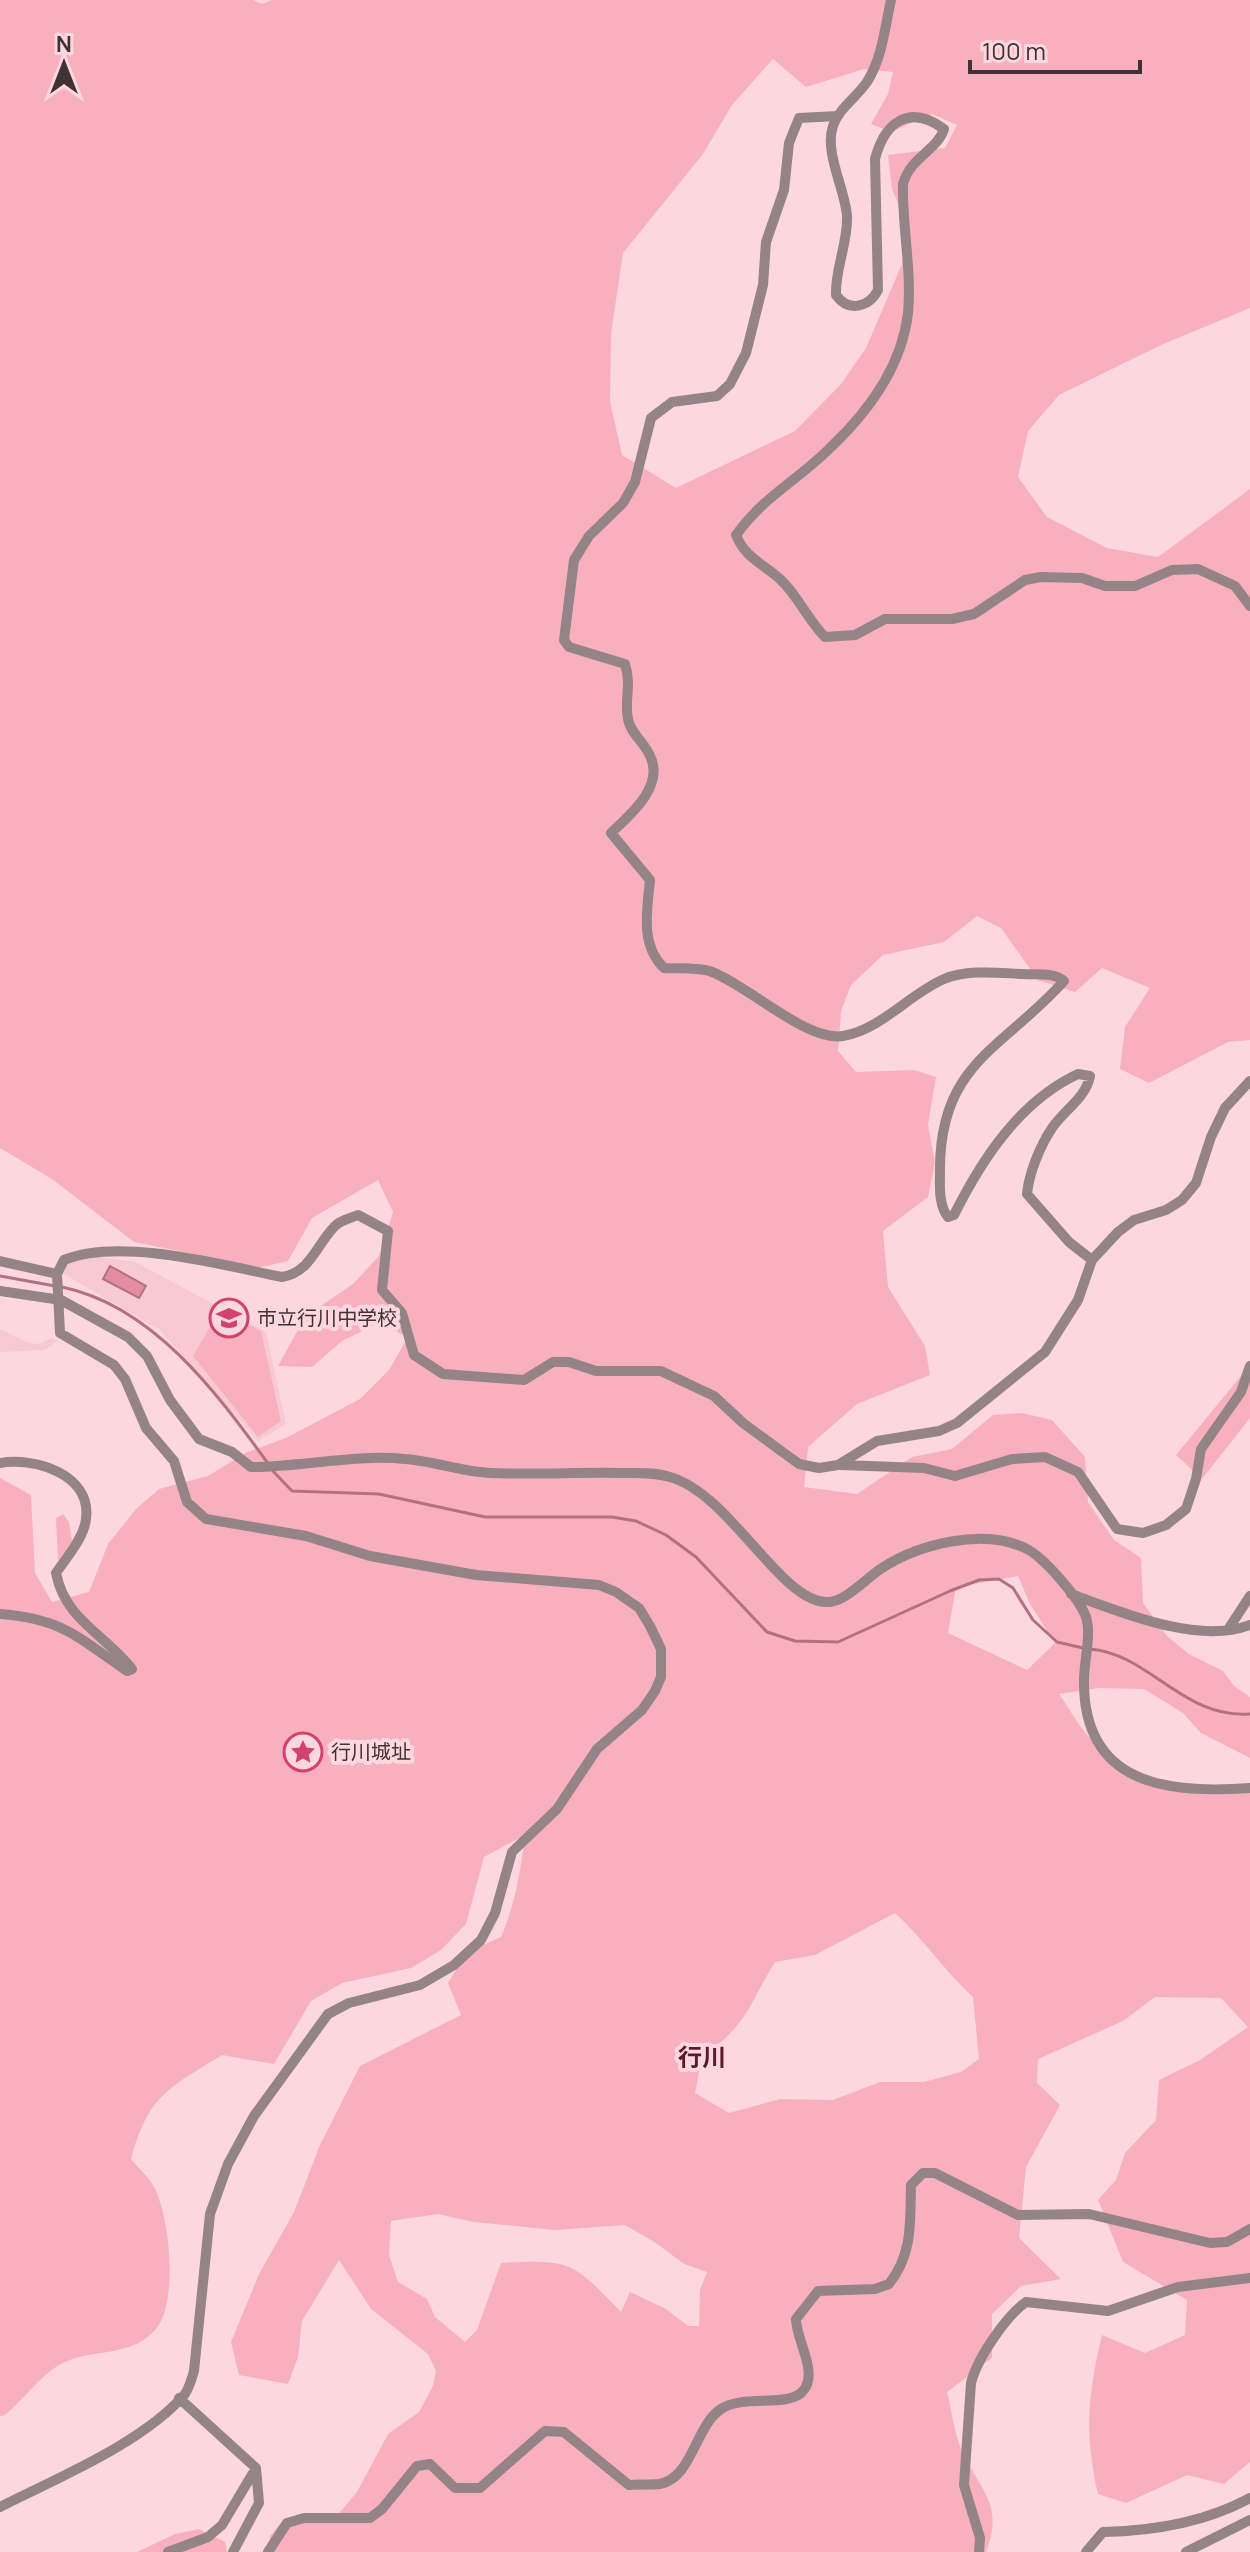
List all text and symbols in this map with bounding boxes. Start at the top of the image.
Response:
north arrow [24,24,104,104]
scale bar [970,24,1140,74]
text: N [56,29,72,59]
text: 100 m [982,34,1046,67]
school or university icon: 市立行川中学校 [208,1297,250,1339]
place label: 市立行川中学校 [257,1304,397,1331]
place icon: 行川城址 [282,1731,324,1773]
place label: 行川城址 [331,1738,411,1765]
district label: 行川 [678,2040,726,2073]

